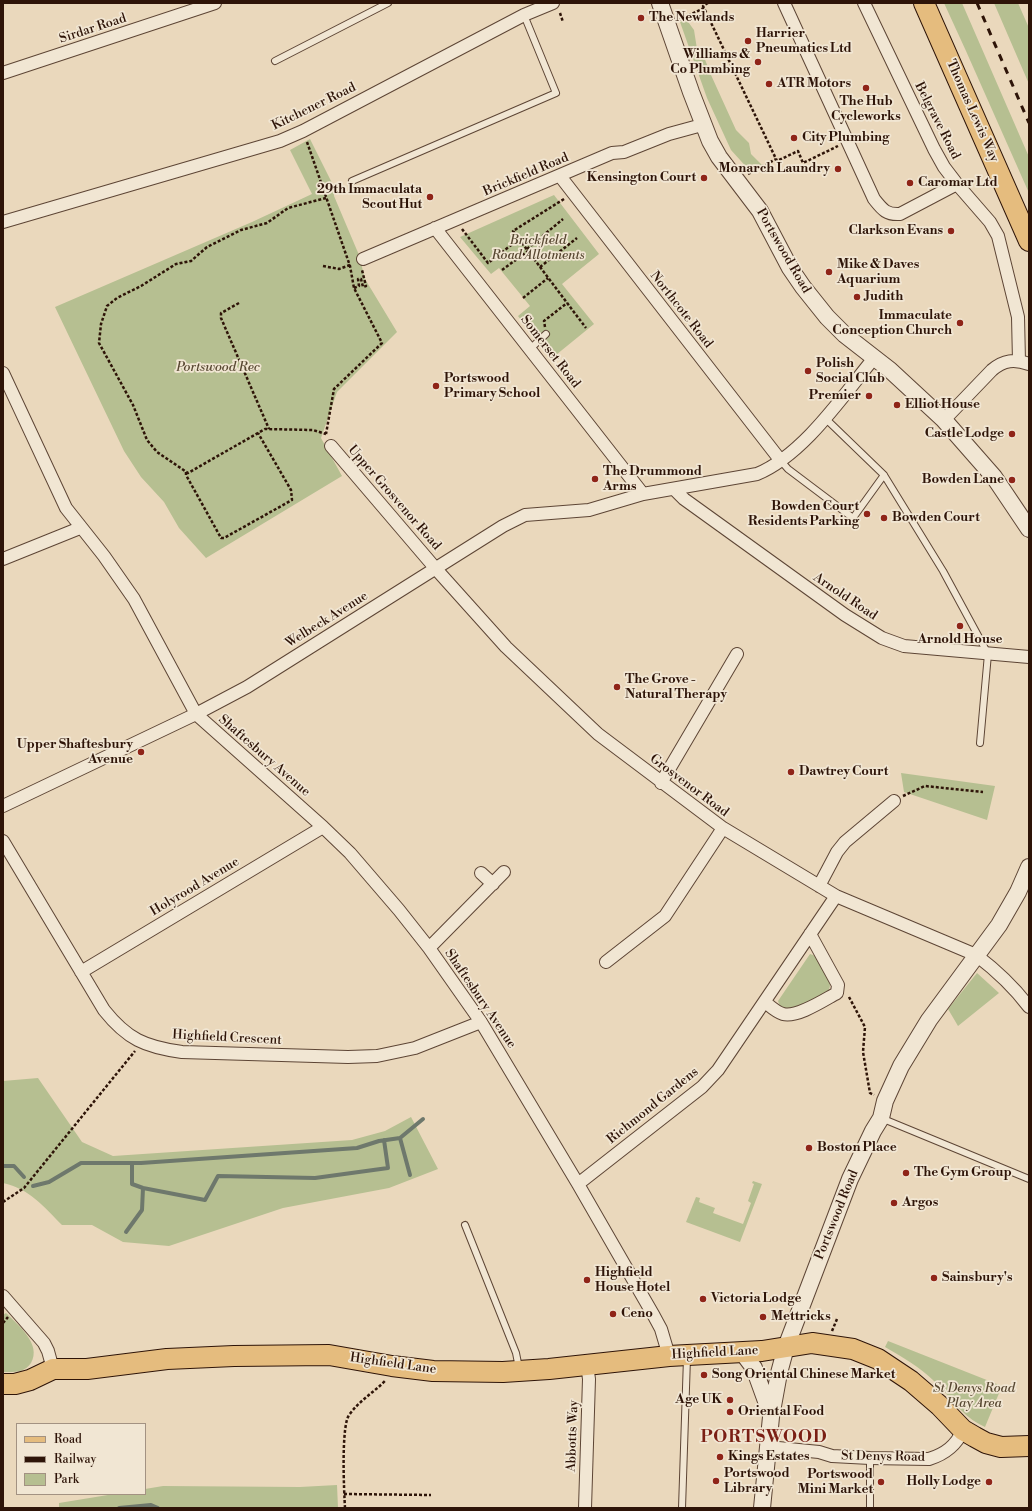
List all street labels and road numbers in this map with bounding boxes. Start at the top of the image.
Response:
street label: Sirdar Road [57,11,129,47]
street label: Thomas Lewis Way [942,57,1002,165]
street label: Kitchener Road [269,80,359,134]
street label: Belgrave Road [911,80,963,162]
street label: Brickfield Road [481,150,571,200]
street label: Portswood Road [752,206,814,296]
street label: Northcote Road [646,269,716,351]
street label: Somerset Road [517,313,583,391]
street label: Upper Grosvenor Road [344,442,444,554]
street label: Arnold Road [810,570,880,624]
street label: Welbeck Avenue [283,588,371,652]
street label: Shaftesbury Avenue [215,712,313,800]
street label: Grosvenor Road [647,751,731,821]
street label: Holyrood Avenue [148,854,242,920]
street label: Shaftesbury Avenue [441,946,519,1052]
street label: Highfield Crescent [172,1027,282,1049]
street label: Richmond Gardens [604,1064,702,1148]
street label: Portswood Road [812,1168,862,1262]
street label: Highfield Lane [671,1343,759,1363]
street label: Highfield Lane [349,1350,437,1378]
street label: Abbotts Way [564,1400,582,1472]
street label: St Denys Road [841,1448,925,1466]

